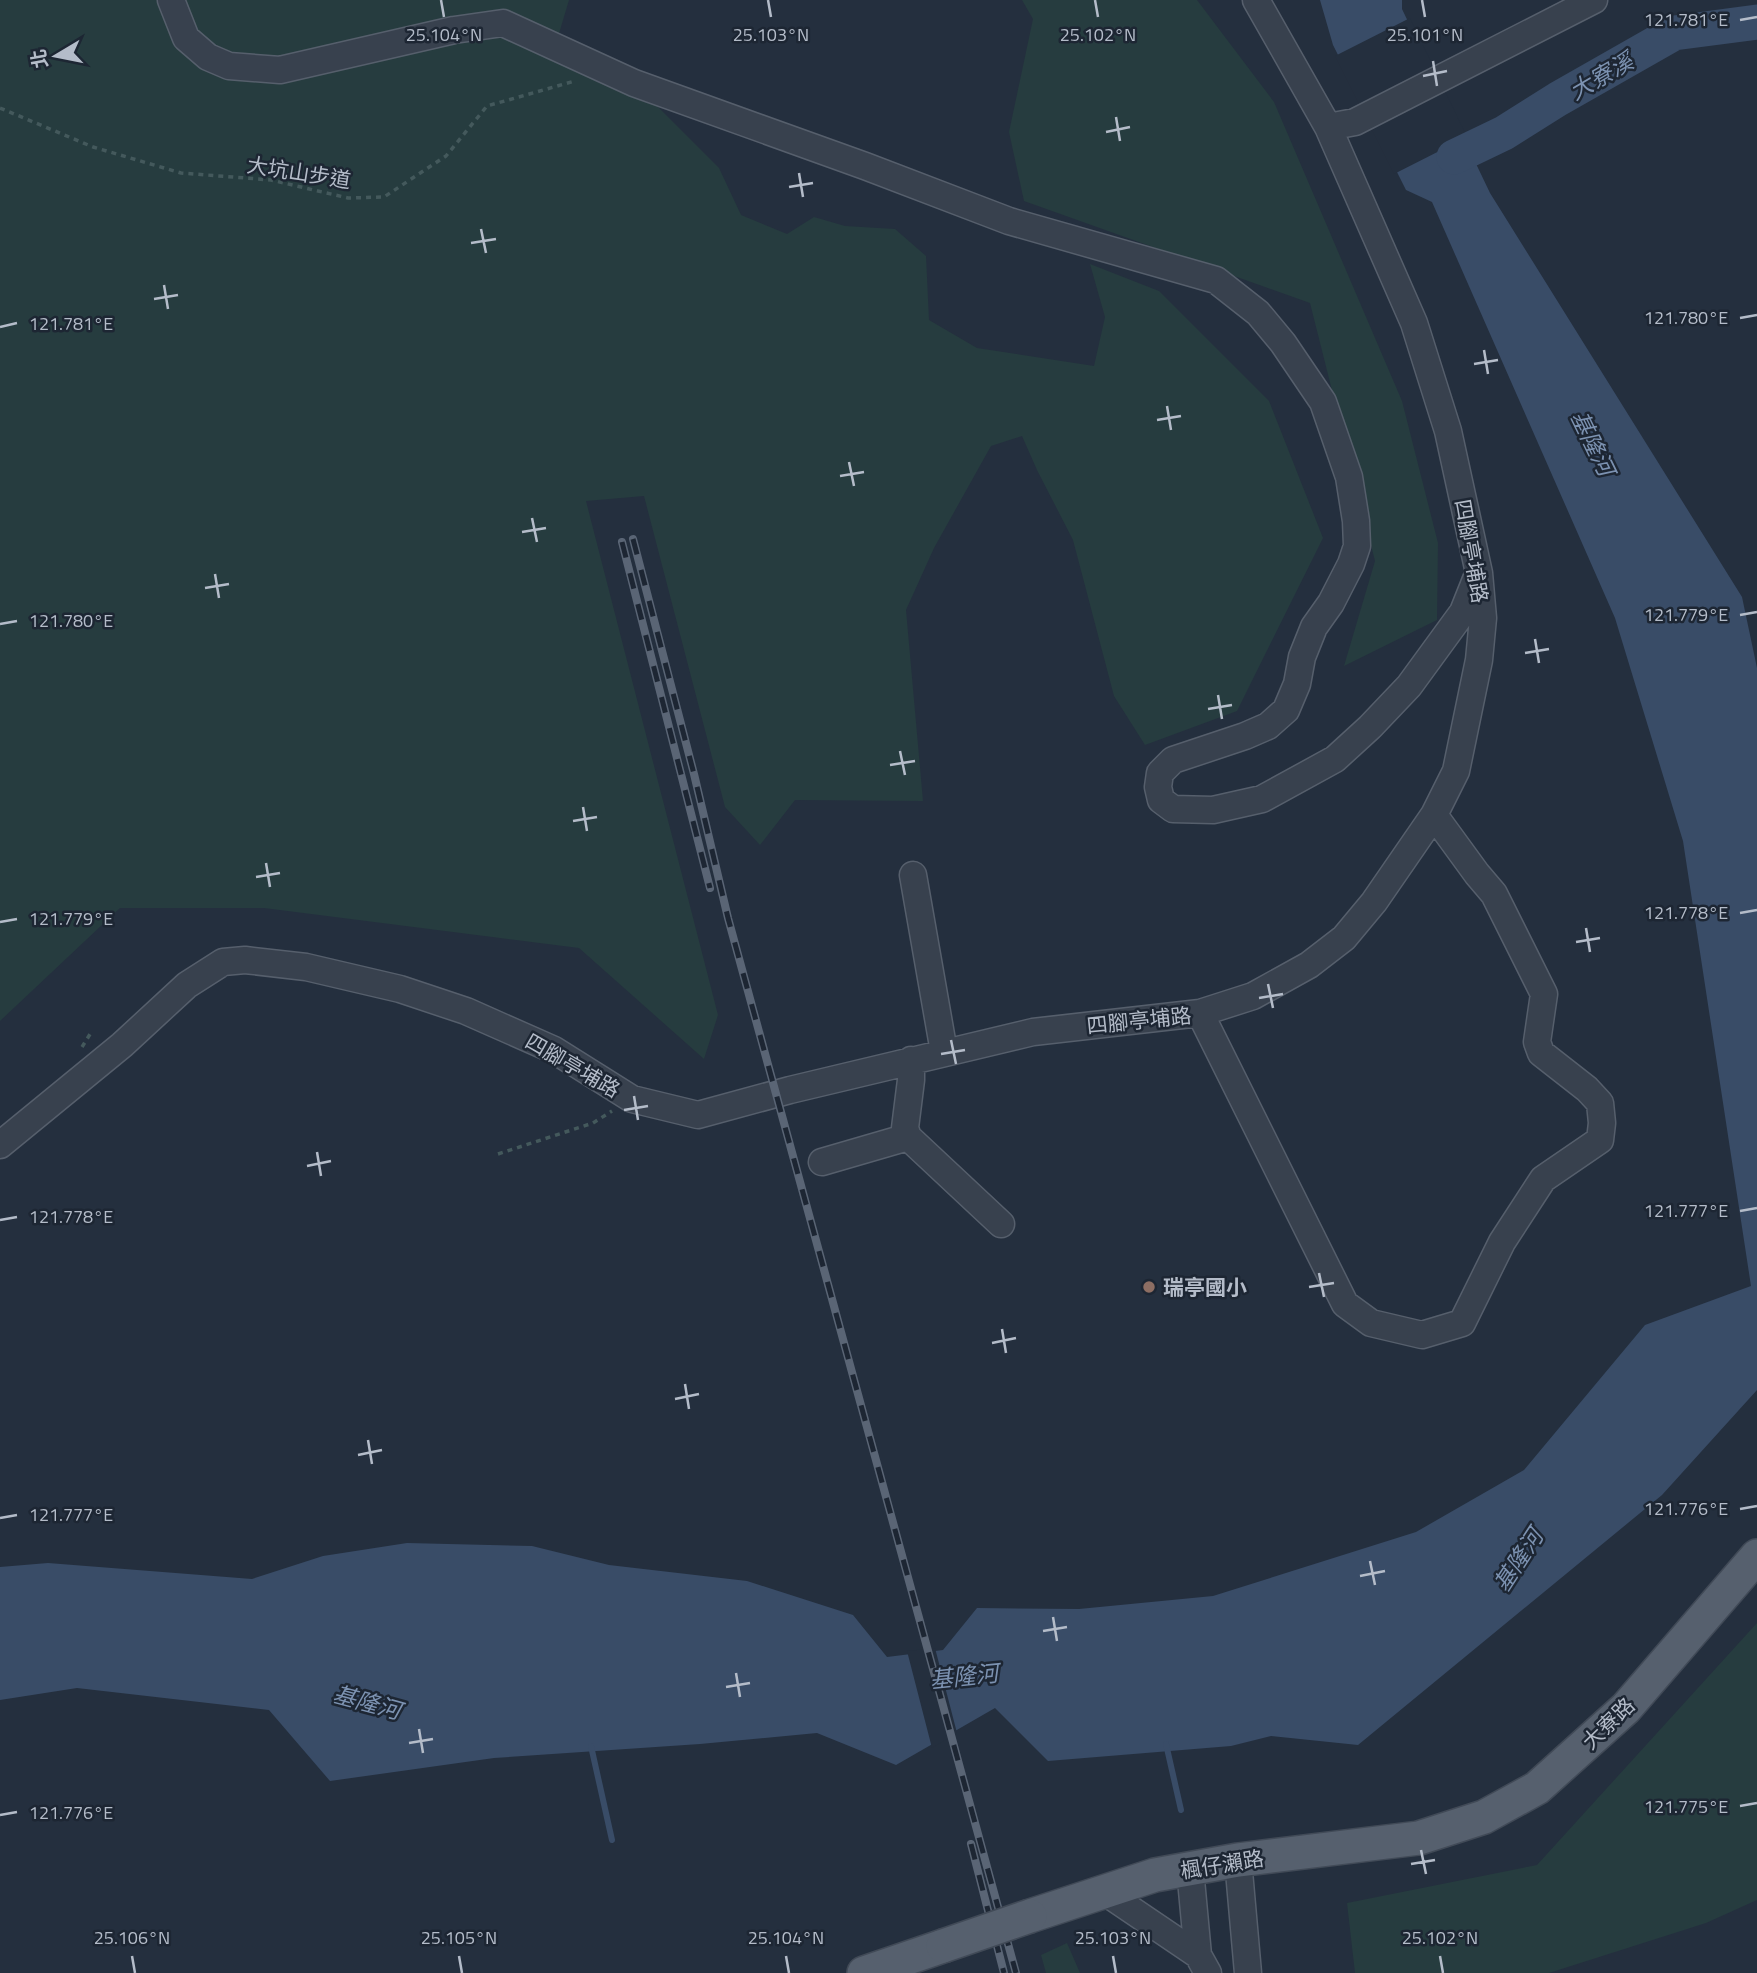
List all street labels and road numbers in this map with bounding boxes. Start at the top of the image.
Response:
street label: 大坑山步道 [245,148,353,196]
street label: 四腳亭埔路 [1447,497,1497,605]
street label: 四腳亭埔路 [1085,999,1193,1041]
street label: 四腳亭埔路 [520,1025,626,1105]
street label: 大寮路 [1574,1690,1642,1756]
street label: 楓仔瀨路 [1178,1842,1266,1886]

